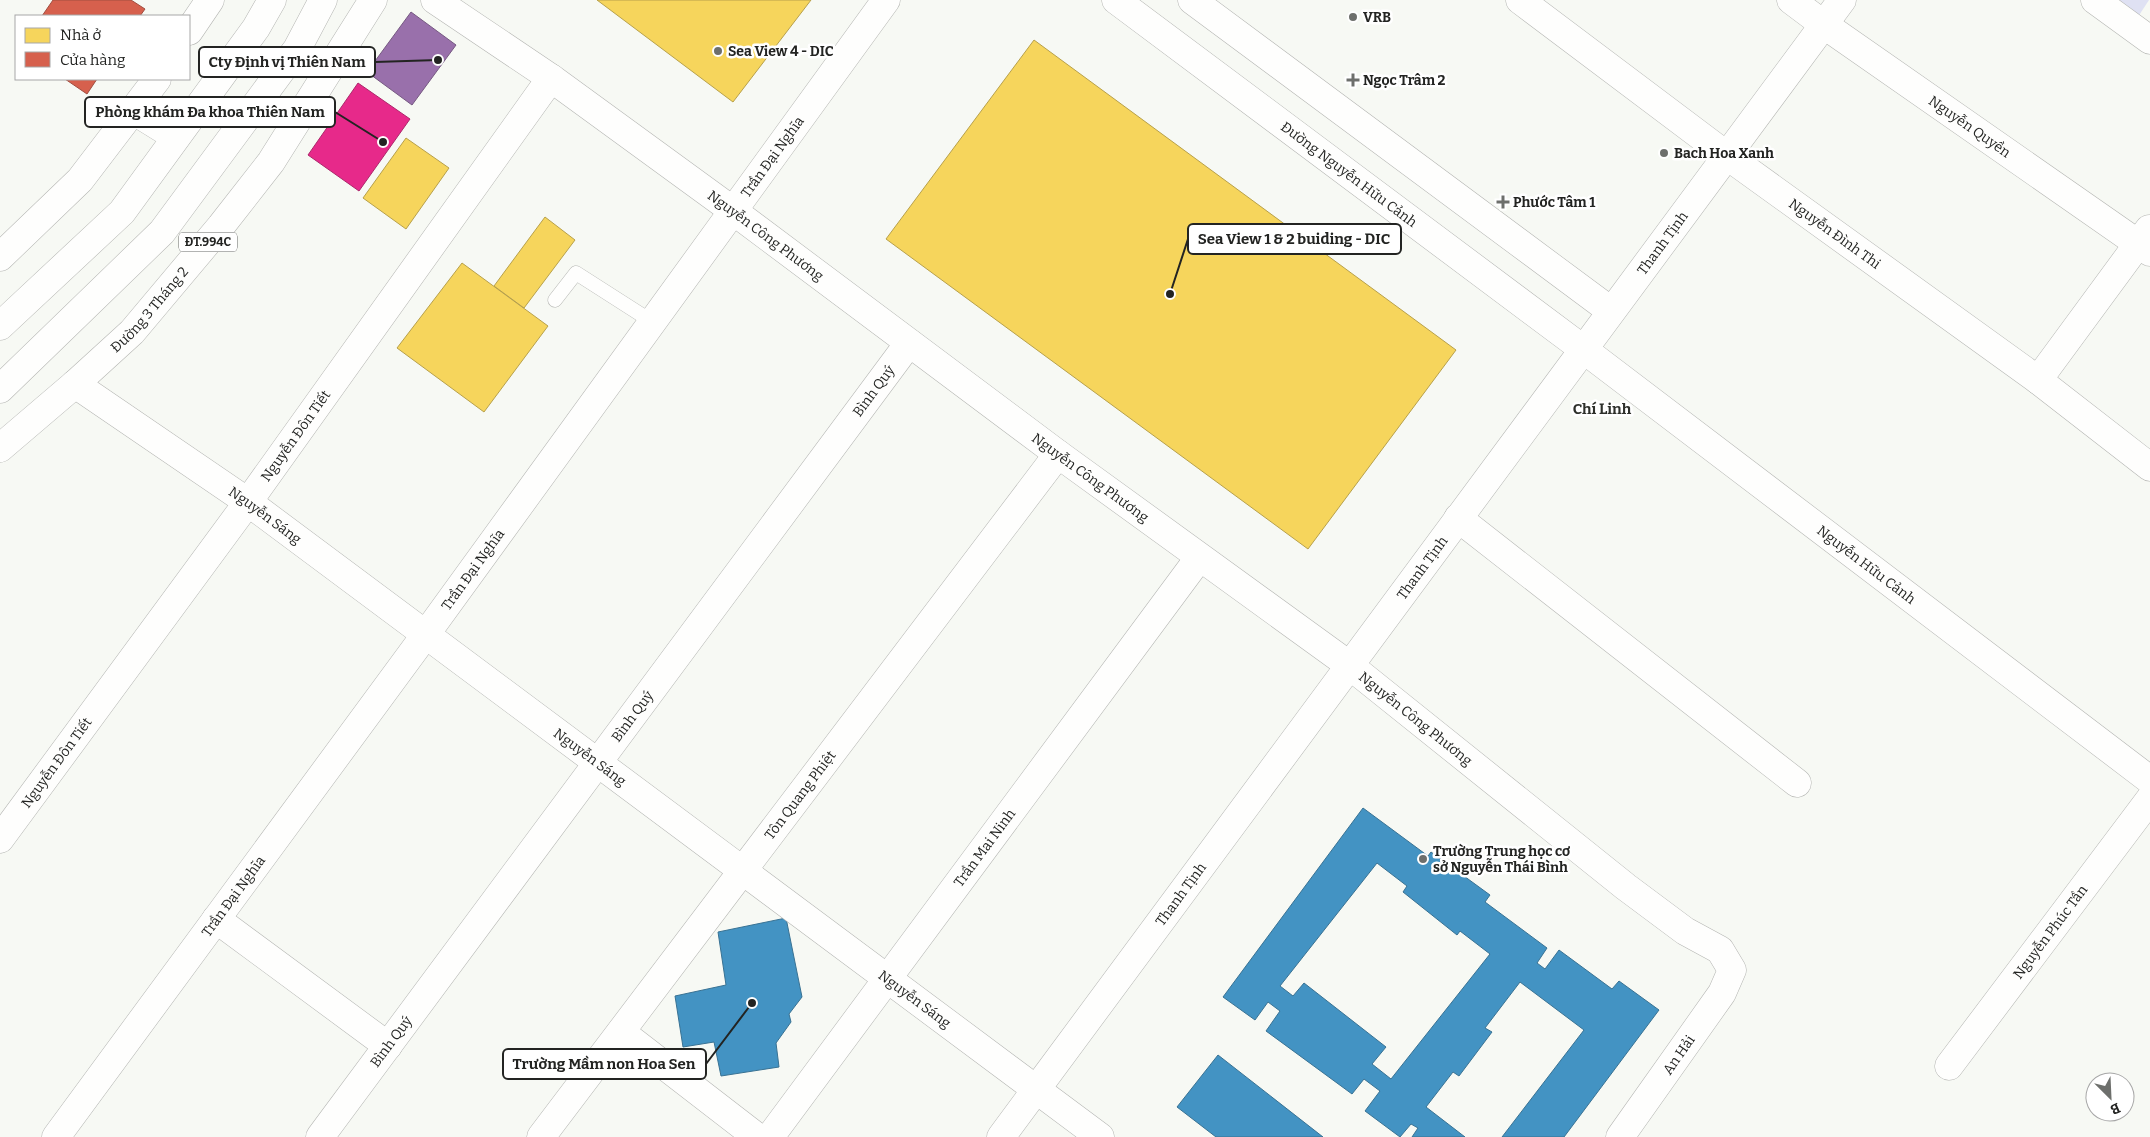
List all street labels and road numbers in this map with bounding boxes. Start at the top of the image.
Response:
street label: Nguyễn Quyền [1926,92,2014,161]
street label: Trần Đại Nghĩa [737,113,808,201]
street label: Đường Nguyễn Hữu Cảnh [1278,118,1421,231]
street label: Nguyễn Công Phương [704,187,827,284]
street label: Nguyễn Đình Thi [1786,195,1884,272]
street label: Thanh Tịnh [1633,208,1691,278]
road number: ĐT.994C [179,232,237,252]
street label: Đường 3 Tháng 2 [107,263,192,356]
street label: Bình Quý [849,361,898,420]
street label: Nguyễn Đôn Tiết [257,387,334,485]
street label: Nguyễn Công Phương [1029,429,1152,526]
street label: Nguyễn Sáng [225,483,305,548]
street label: Nguyễn Hữu Cảnh [1814,522,1919,607]
street label: Trần Đại Nghĩa [438,525,508,614]
street label: Thanh Tịnh [1393,533,1451,603]
street label: Nguyễn Công Phương [1356,668,1476,769]
street label: Bình Quý [608,687,657,745]
street label: Nguyễn Đôn Tiết [17,714,95,811]
street label: Nguyễn Sáng [550,724,630,790]
street label: Tôn Quang Phiệt [761,747,839,843]
street label: Trần Mai Ninh [950,805,1019,890]
street label: Trần Đại Nghĩa [198,852,269,940]
street label: Thanh Tịnh [1152,859,1210,929]
street label: Nguyễn Phúc Tần [2009,881,2091,982]
street label: Nguyễn Sáng [875,966,954,1032]
street label: Bình Quý [366,1012,416,1070]
street label: An Hải [1659,1032,1699,1078]

